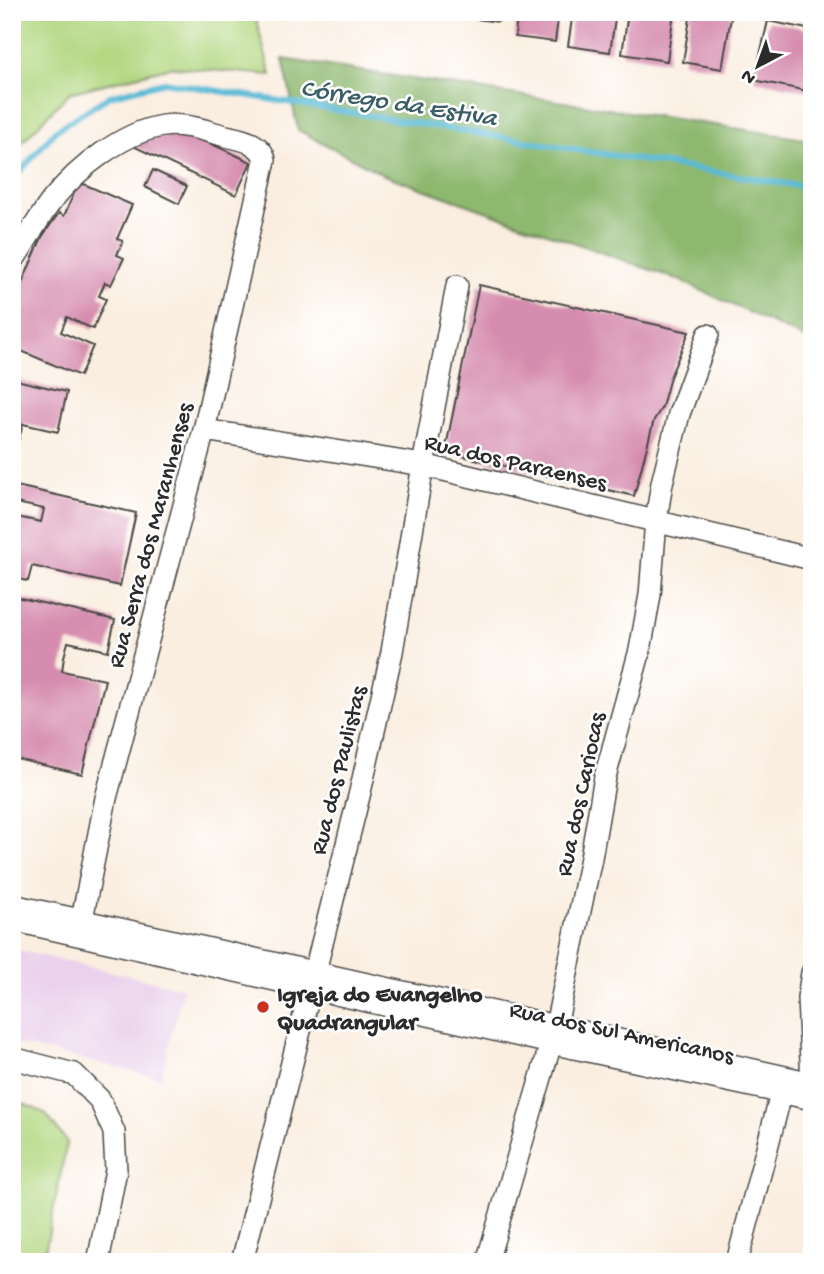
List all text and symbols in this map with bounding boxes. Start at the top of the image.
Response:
north arrow [722,32,792,102]
text: N [737,63,761,89]
water label: Córrego da Estiva [298,75,500,136]
street label: Rua Serra dos Maranhenses [103,399,202,672]
street label: Rua dos Paraenses [421,429,610,500]
street label: Rua dos Paulistas [305,682,376,858]
street label: Rua dos Cariocas [551,709,614,879]
place label: Igreja do Evangelho Quadrangular [277,982,483,1039]
street label: Rua dos Sul Americanos [506,996,737,1073]
marker: Igreja do Evangelho Quadrangular [255,999,271,1015]

